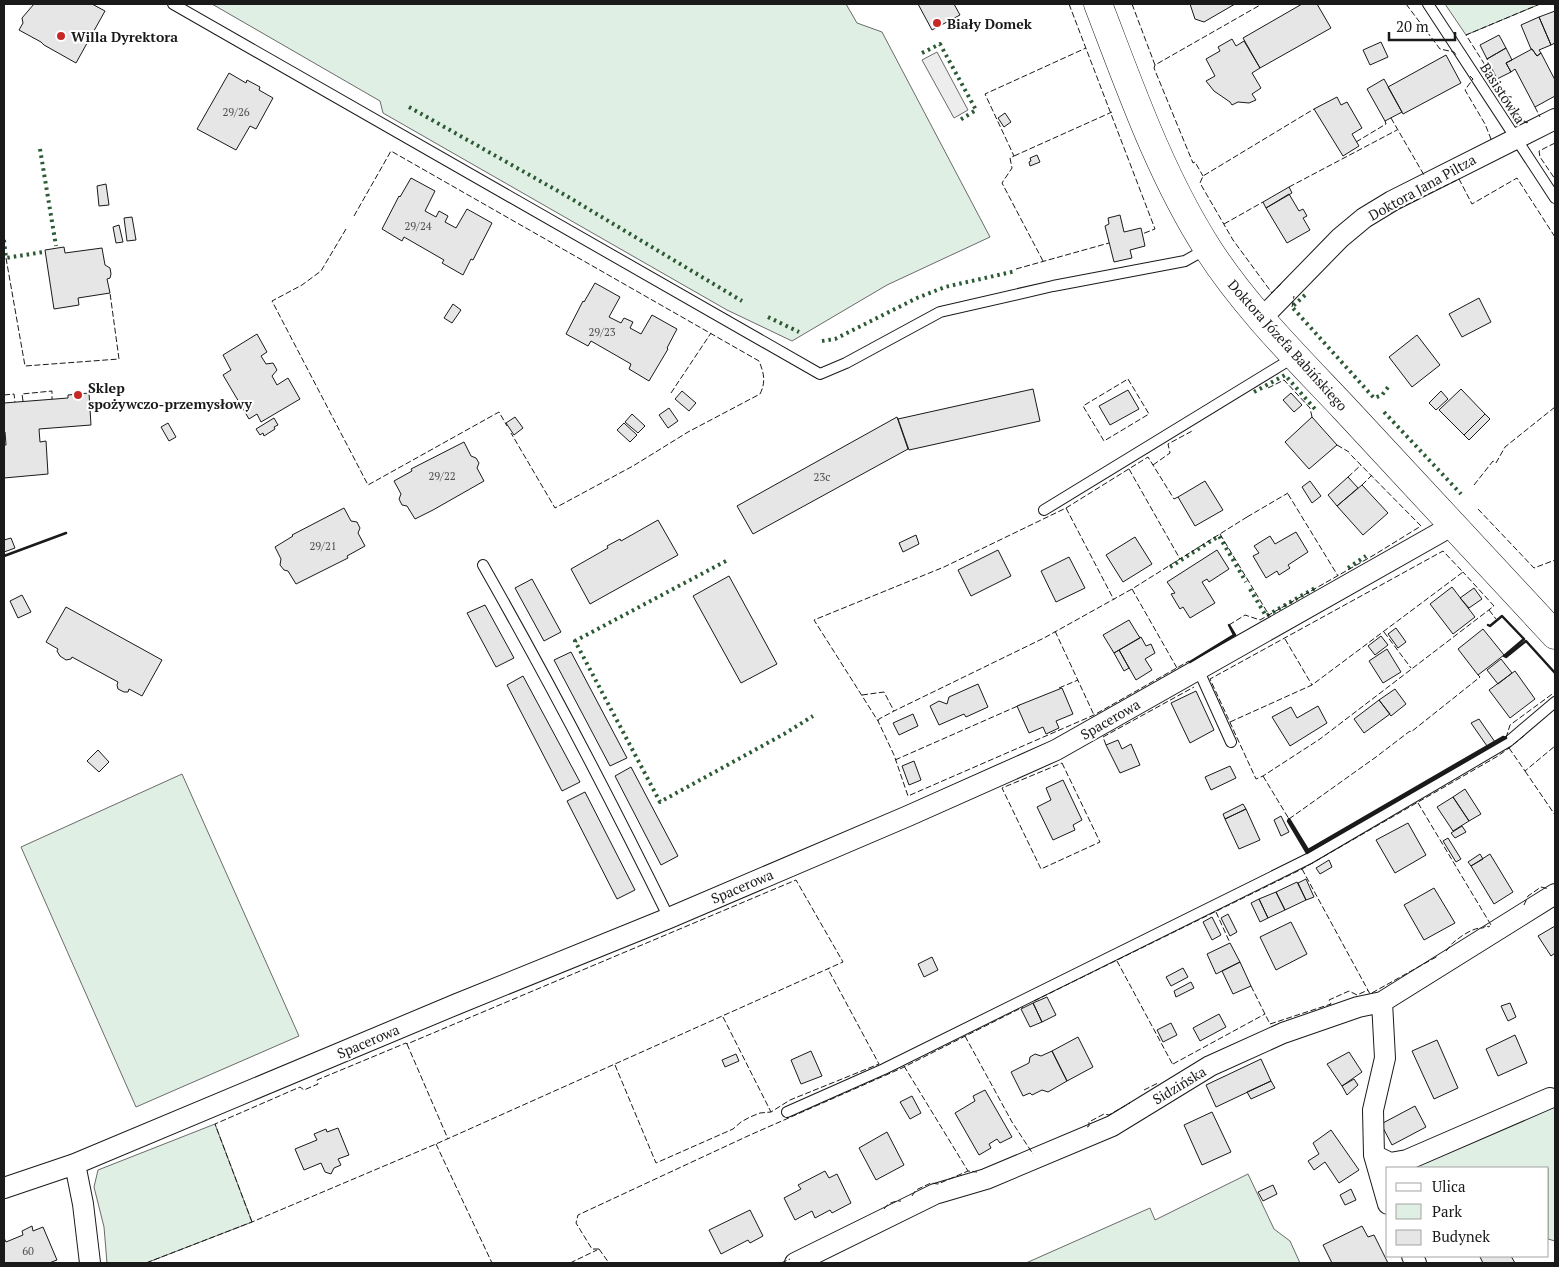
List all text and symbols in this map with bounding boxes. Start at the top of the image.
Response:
scale bar [1389,10,1455,42]
place label: Biały Domek [947,14,1033,33]
text: 20 m [1396,16,1429,36]
marker: Biały Domek [931,17,943,29]
place label: Willa Dyrektora [71,27,178,46]
marker: Willa Dyrektora [55,30,67,42]
street label: Basistówka [1476,59,1530,127]
house number: 29/26 [222,105,250,119]
street label: Doktora Jana Piltza [1365,150,1479,224]
house number: 29/24 [404,219,432,233]
street label: Doktora Józefa Babińskiego [1224,275,1352,415]
house number: 29/23 [588,325,616,339]
place label: Sklep spożywczo-przemysłowy [88,378,253,413]
marker: Sklep spożywczo-przemysłowy [72,389,84,401]
house number: 29/22 [428,469,456,483]
house number: 23c [814,470,830,484]
house number: 29/21 [309,539,337,553]
street label: Spacerowa [1077,694,1143,744]
street label: Spacerowa [708,864,776,908]
street label: Spacerowa [334,1019,402,1063]
street label: Sidzińska [1149,1062,1209,1108]
legend [1386,1167,1549,1257]
text: Ulica [1432,1176,1466,1196]
text: Park [1432,1201,1462,1221]
text: Budynek [1432,1226,1490,1246]
house number: 60 [22,1244,34,1258]

